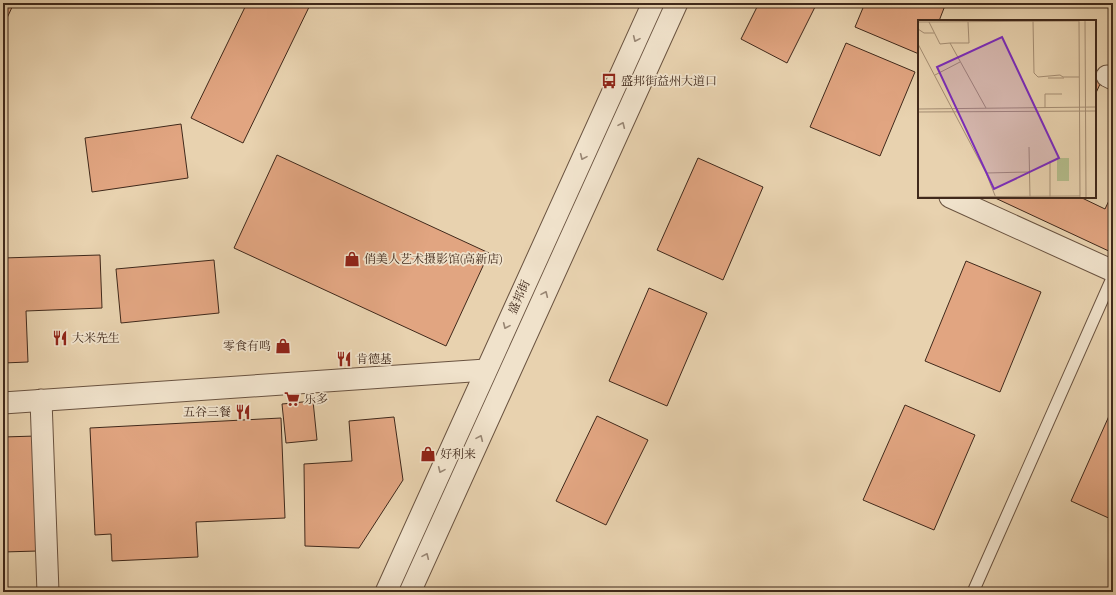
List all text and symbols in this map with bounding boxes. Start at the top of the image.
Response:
inset map [918,20,1096,198]
one-way arrow [633,35,641,42]
bus stop icon: 盛邦街益州大道口 [600,72,618,90]
place label: 盛邦街益州大道口 [621,74,717,88]
one-way arrow [617,121,625,129]
one-way arrow [580,153,588,160]
shop icon: 俏美人艺术摄影馆(高新店) [343,250,361,268]
place label: 俏美人艺术摄影馆(高新店) [364,252,503,266]
street label: 盛邦街 [505,277,533,316]
one-way arrow [540,291,548,298]
one-way arrow [503,322,511,330]
restaurant icon: 大米先生 [51,329,69,347]
place label: 大米先生 [72,331,120,345]
shop icon: 零食有鸣 [274,337,292,355]
place label: 零食有鸣 [223,339,271,353]
restaurant icon: 肯德基 [335,350,353,368]
place label: 肯德基 [356,352,392,366]
supermarket icon: 乐多 [283,390,301,408]
place label: 乐多 [304,392,328,406]
restaurant icon: 五谷三餐 [234,403,252,421]
place label: 五谷三餐 [183,405,231,419]
one-way arrow [475,435,483,442]
shop icon: 好利来 [419,445,437,463]
place label: 好利来 [440,447,476,461]
one-way arrow [438,466,446,474]
one-way arrow [421,553,429,561]

